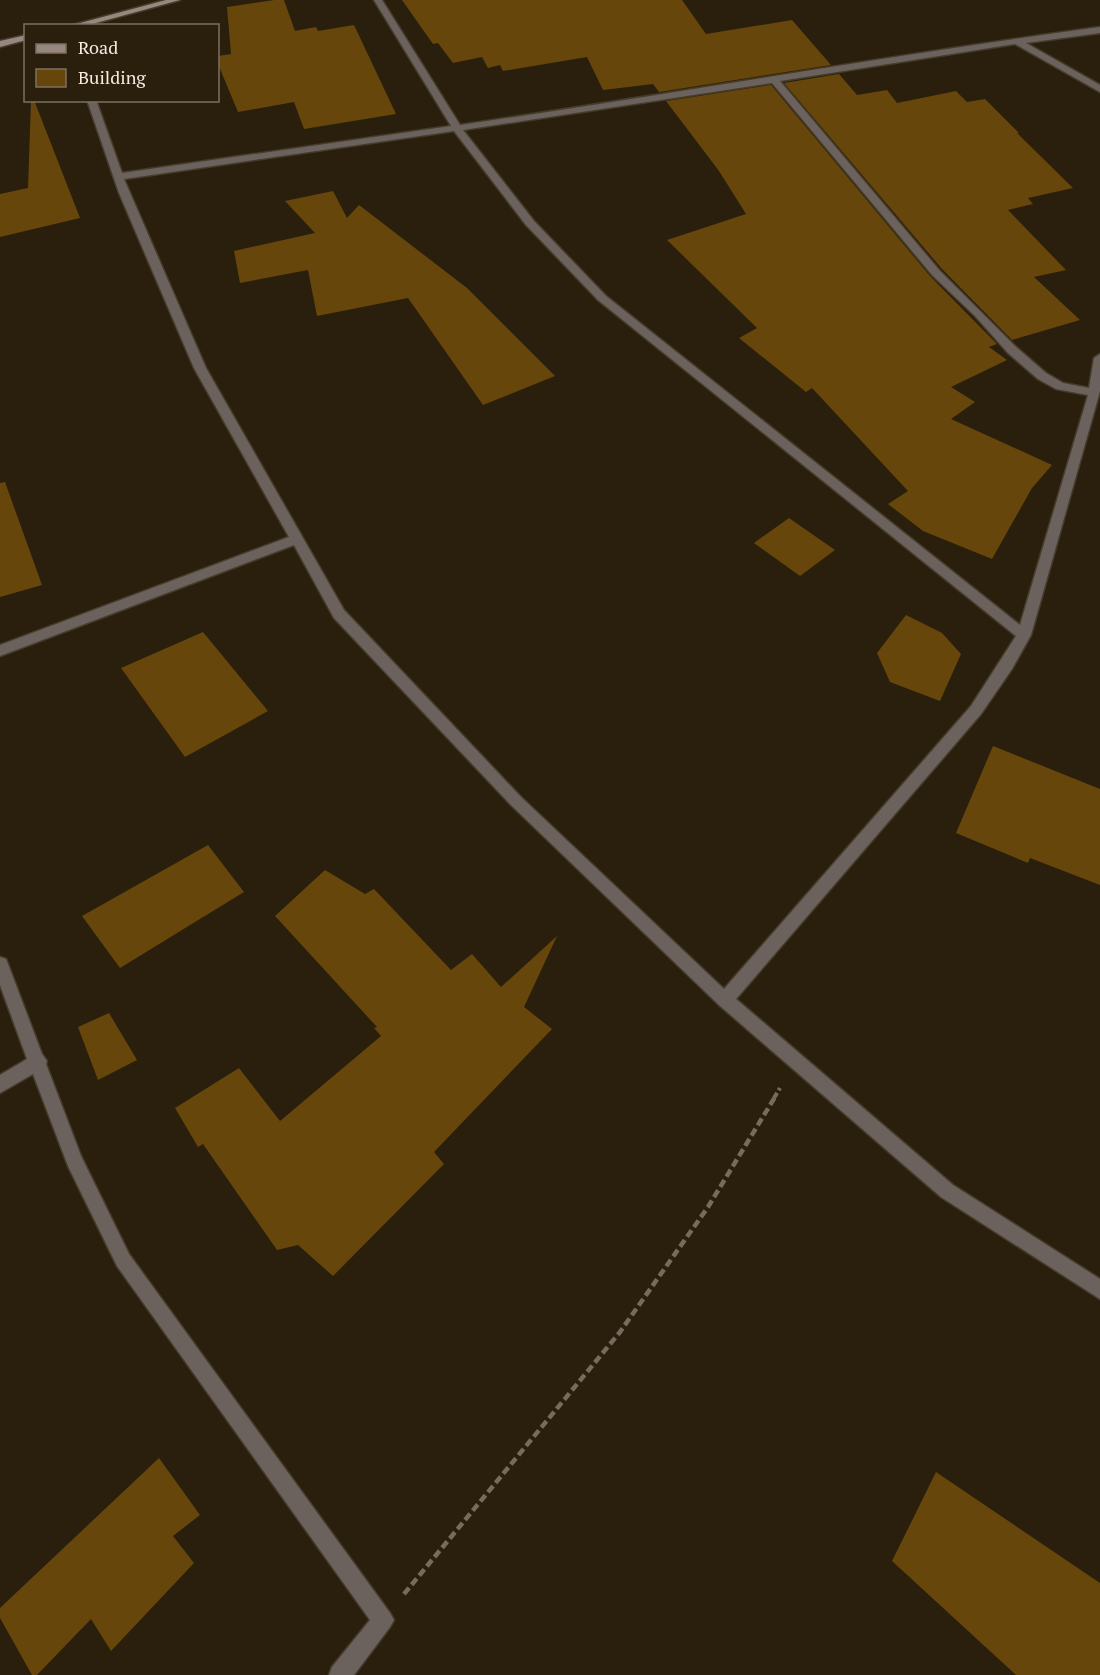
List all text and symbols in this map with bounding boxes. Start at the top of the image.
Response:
legend [24,24,219,102]
text: Road [78,35,118,59]
text: Building [78,65,146,89]

